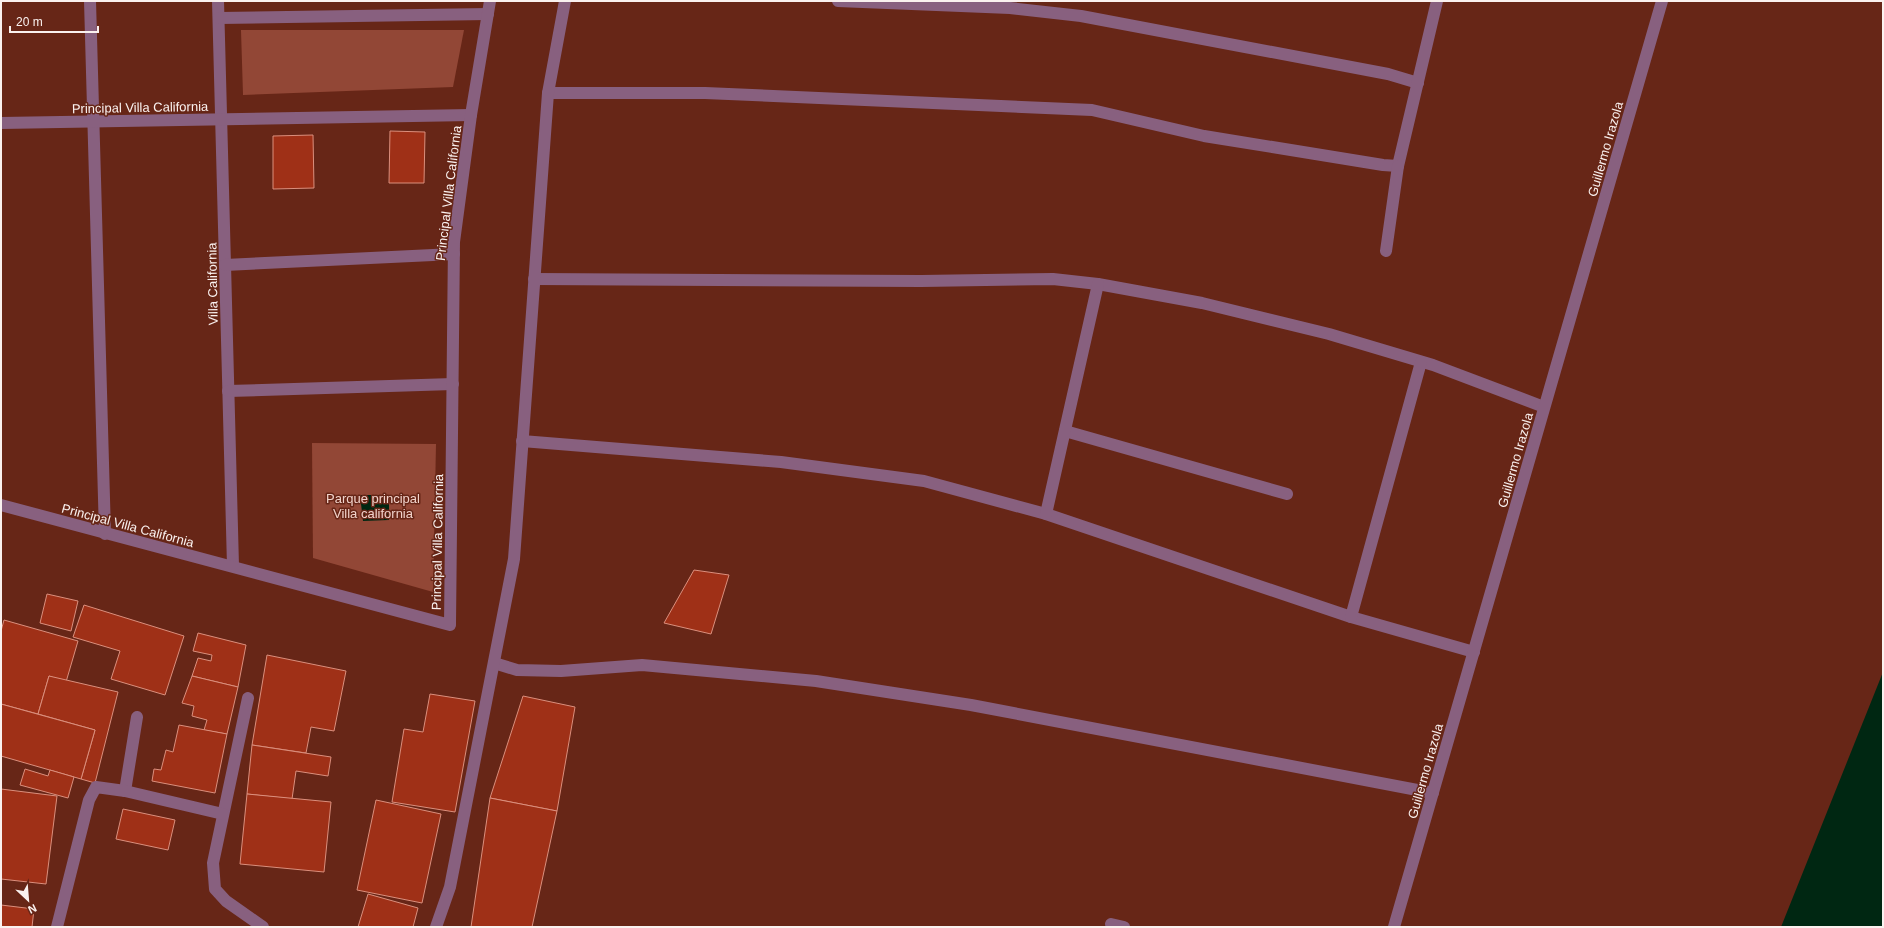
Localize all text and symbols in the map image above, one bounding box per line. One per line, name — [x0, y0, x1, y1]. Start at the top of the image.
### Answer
scale bar — [10, 8, 98, 34]
text: 20 m — [16, 15, 43, 29]
street label: Principal Villa California — [72, 99, 209, 116]
street label: Guillermo Irazola — [1585, 99, 1626, 198]
street label: Principal Villa California — [433, 124, 464, 262]
street label: Villa California — [204, 242, 221, 326]
street label: Guillermo Irazola — [1495, 410, 1536, 509]
street label: Principal Villa California — [429, 473, 446, 610]
park label: Parque principal Villa california — [326, 491, 420, 521]
street label: Principal Villa California — [60, 501, 196, 551]
street label: Guillermo Irazola — [1405, 721, 1446, 820]
north arrow — [8, 880, 48, 920]
text: N — [26, 902, 39, 916]

